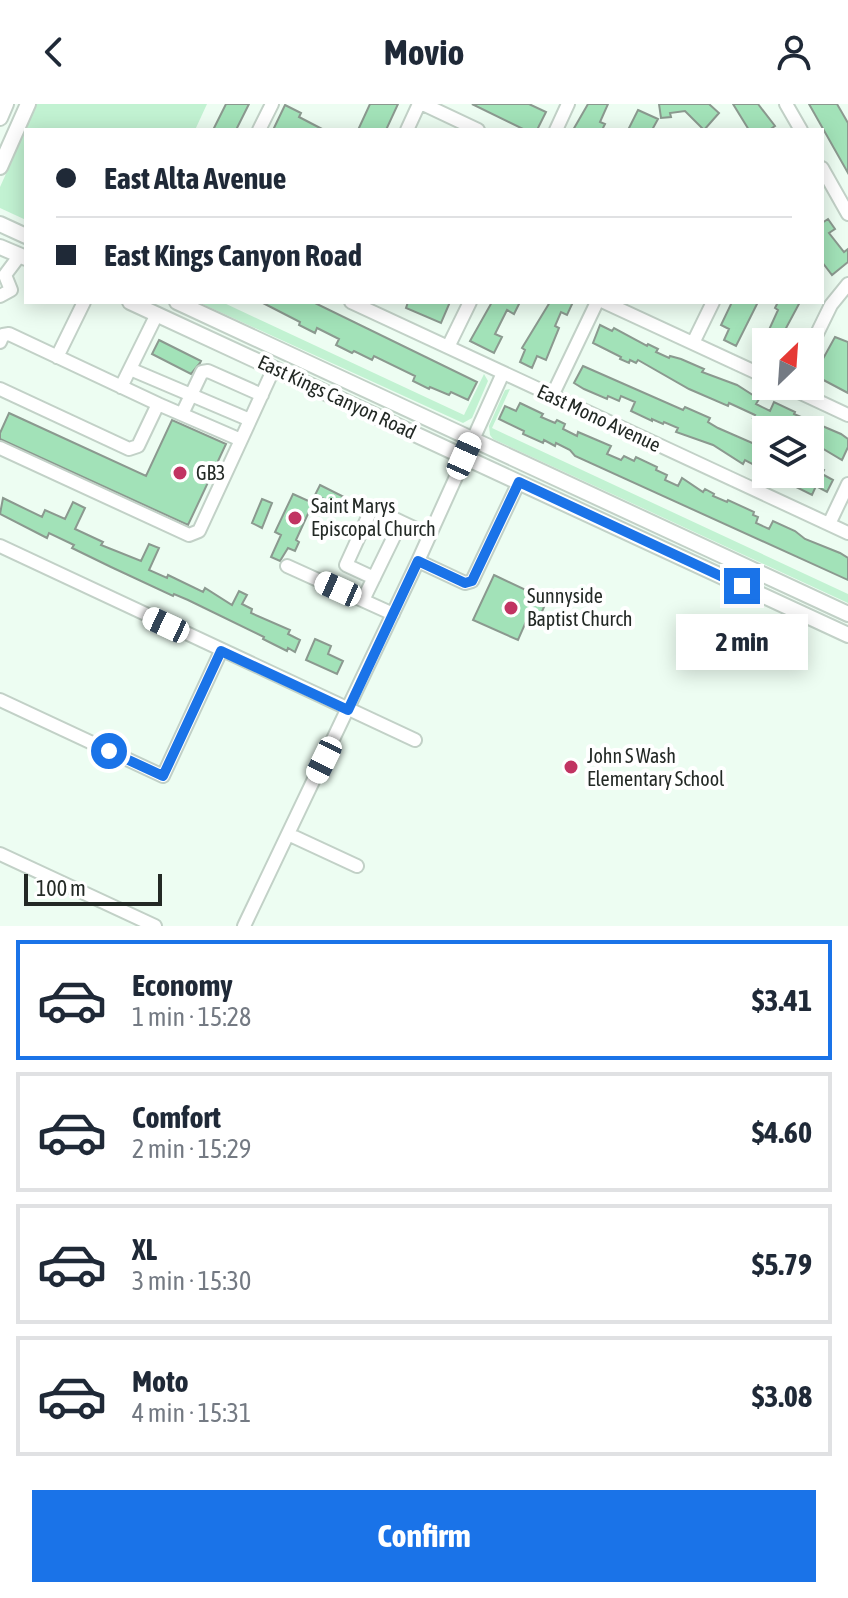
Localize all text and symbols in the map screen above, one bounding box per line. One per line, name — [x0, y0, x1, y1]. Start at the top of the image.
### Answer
icon: back — [32, 30, 76, 74]
icon: person — [772, 30, 816, 74]
text: Movio — [384, 31, 464, 73]
text: East Alta Avenue — [104, 161, 286, 195]
text: East Kings Canyon Road — [104, 238, 362, 272]
north arrow — [752, 328, 824, 400]
map controls — [752, 328, 824, 488]
street label: East Kings Canyon Road — [254, 350, 420, 443]
street label: East Mono Avenue — [534, 379, 665, 456]
button: layers — [752, 416, 824, 488]
car — [443, 429, 485, 483]
place label: GB3 — [196, 461, 225, 484]
marker: GB3 — [171, 464, 189, 482]
place label: Saint Marys Episcopal Church — [311, 494, 436, 540]
marker: Saint Marys Episcopal Church — [286, 509, 304, 527]
car — [311, 568, 365, 610]
route end — [724, 568, 760, 604]
place label: Sunnyside Baptist Church — [527, 584, 633, 630]
marker: Sunnyside Baptist Church — [502, 599, 520, 617]
car — [139, 604, 193, 646]
callout: 2 min — [676, 614, 808, 670]
text: 2 min — [715, 627, 769, 657]
route start — [91, 733, 127, 769]
car — [303, 733, 345, 787]
place label: John S Wash Elementary School — [587, 744, 725, 790]
marker: John S Wash Elementary School — [562, 758, 580, 776]
scale bar — [24, 870, 162, 906]
text: 100 m — [36, 875, 86, 901]
icon: car — [36, 964, 108, 1036]
text: Economy — [132, 968, 233, 1002]
text: $3.41 — [752, 983, 812, 1017]
text: 1 min · 15:28 — [132, 1002, 251, 1032]
icon: car — [36, 1096, 108, 1168]
text: Comfort — [132, 1100, 221, 1134]
text: $4.60 — [752, 1115, 812, 1149]
text: 2 min · 15:29 — [132, 1134, 251, 1164]
icon: car — [36, 1228, 108, 1300]
text: XL — [132, 1232, 157, 1266]
text: $5.79 — [752, 1247, 812, 1281]
text: 3 min · 15:30 — [132, 1266, 251, 1296]
icon: car — [36, 1360, 108, 1432]
text: Moto — [132, 1364, 189, 1398]
text: $3.08 — [752, 1379, 812, 1413]
text: 4 min · 15:31 — [132, 1398, 251, 1428]
button: Confirm — [32, 1490, 816, 1582]

